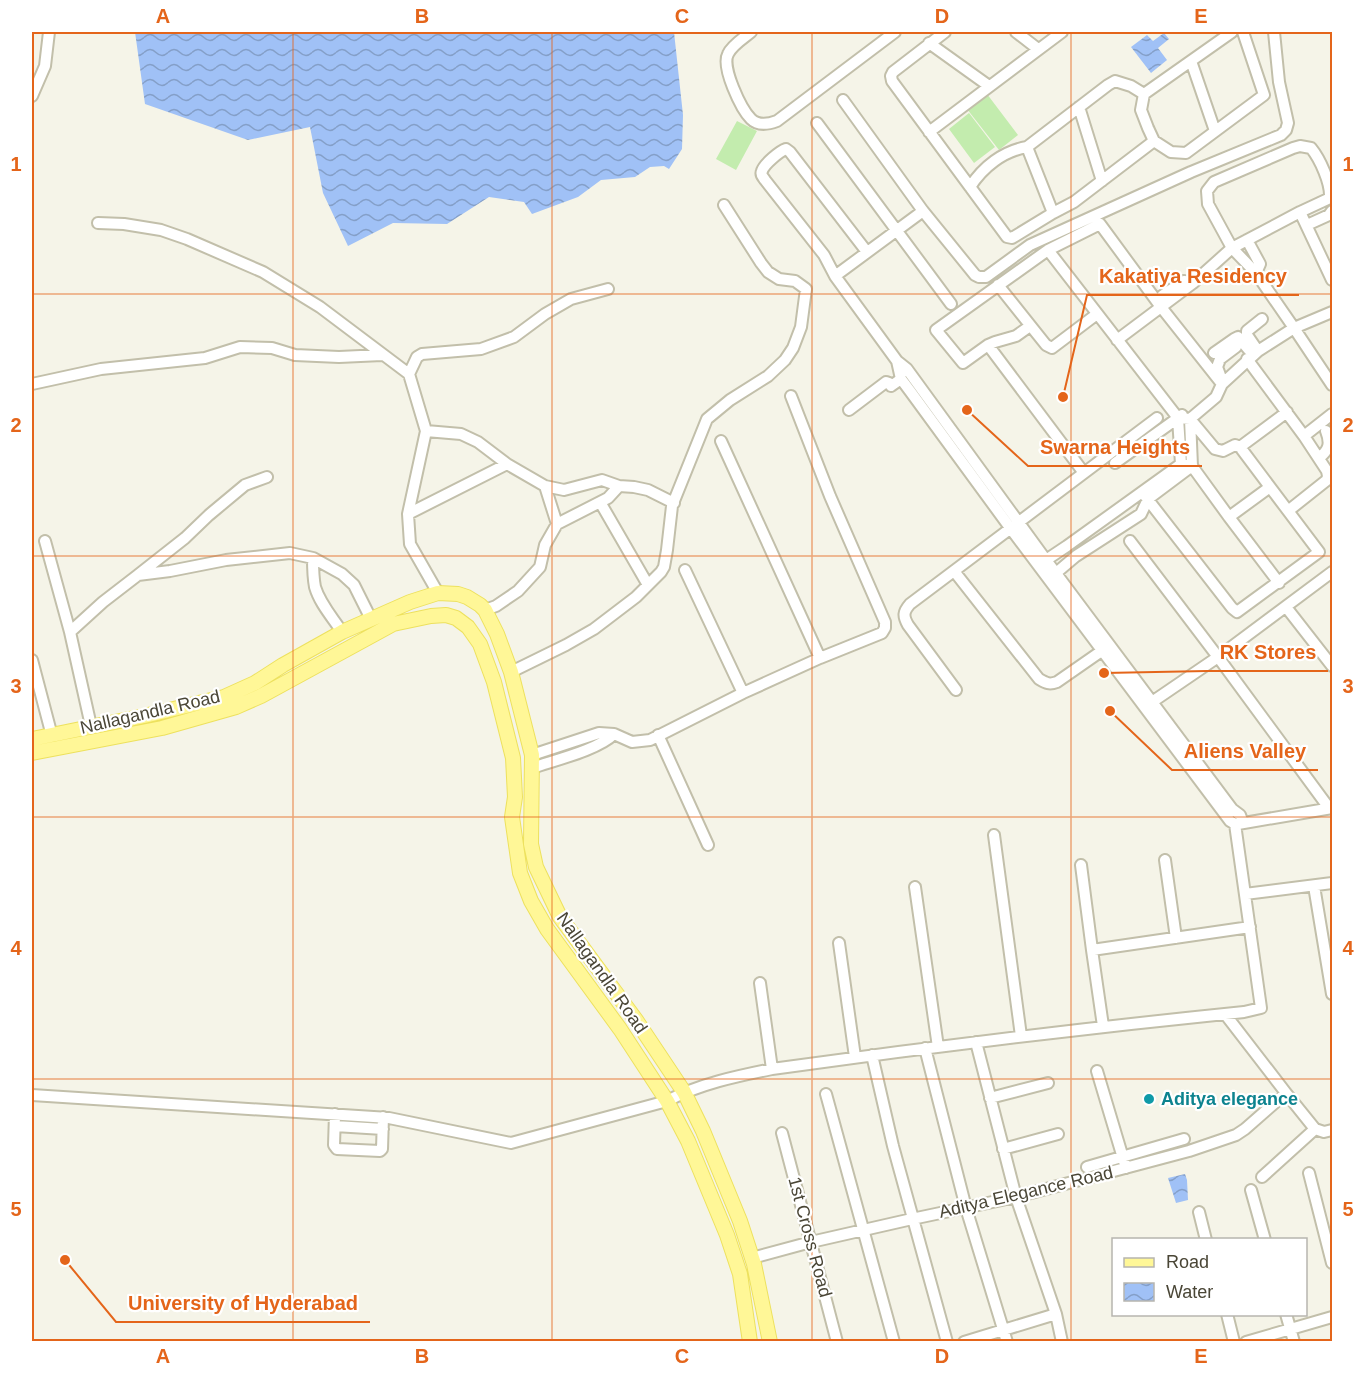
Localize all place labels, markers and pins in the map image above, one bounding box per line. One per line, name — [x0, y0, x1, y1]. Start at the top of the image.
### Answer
callout: Kakatiya Residency — [1087, 257, 1299, 295]
callout: Swarna Heights — [1028, 428, 1202, 466]
callout: RK Stores — [1207, 633, 1328, 671]
callout: Aliens Valley — [1172, 732, 1318, 770]
place label: Aditya elegance — [1161, 1089, 1298, 1109]
marker: Aditya elegance — [1142, 1092, 1156, 1106]
callout: University of Hyderabad — [116, 1284, 370, 1322]

